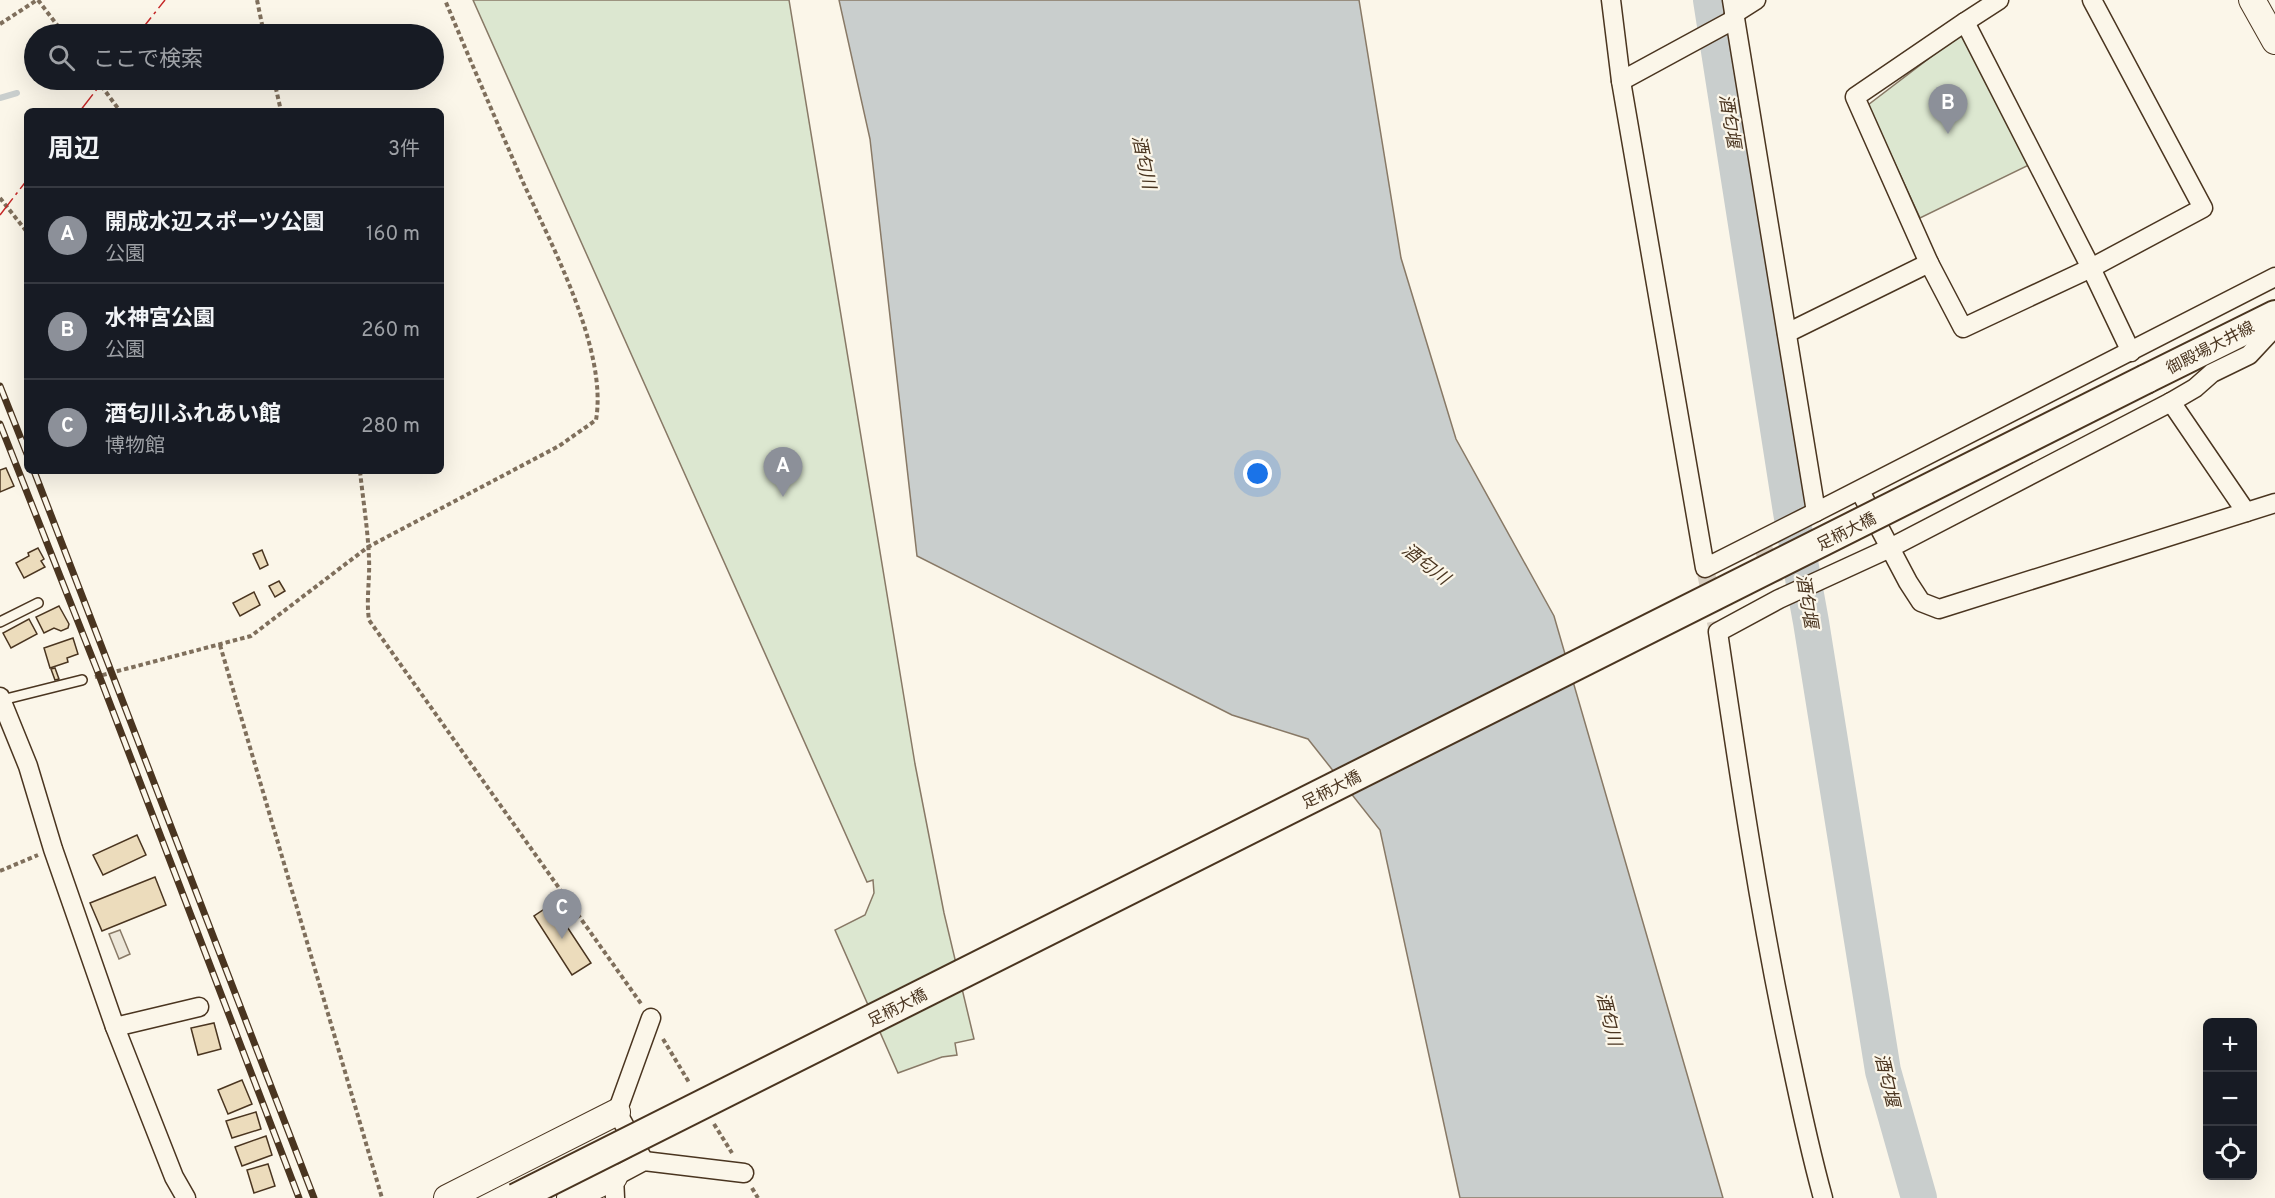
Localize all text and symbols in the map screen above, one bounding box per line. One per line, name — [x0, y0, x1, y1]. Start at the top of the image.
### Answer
search box — [24, 24, 444, 90]
icon: search — [45, 41, 78, 74]
text: ここで検索 — [93, 47, 203, 74]
pin: B — [1928, 84, 1968, 134]
water label: 酒匂堰 — [1713, 93, 1745, 153]
text: 周辺 — [48, 134, 100, 167]
water label: 酒匂川 — [1126, 134, 1160, 193]
text: 3件 — [388, 137, 420, 163]
text: 開成水辺スポーツ公園 — [105, 210, 325, 237]
text: A — [60, 222, 75, 248]
text: 160 m — [366, 222, 420, 248]
text: 公園 — [105, 242, 145, 268]
text: 水神宮公園 — [105, 306, 215, 333]
text: B — [61, 318, 74, 344]
text: 260 m — [361, 318, 420, 344]
street label: 御殿場大井線 — [2164, 318, 2258, 379]
text: 公園 — [105, 338, 145, 364]
text: 酒匂川ふれあい館 — [105, 402, 281, 429]
text: C — [61, 414, 74, 440]
text: 280 m — [361, 414, 420, 440]
text: 博物館 — [105, 434, 165, 460]
pin: A — [764, 448, 802, 497]
your location — [1243, 459, 1272, 488]
street label: 足柄大橋 — [1814, 509, 1880, 556]
water label: 酒匂川 — [1397, 539, 1455, 592]
water label: 酒匂堰 — [1790, 573, 1822, 633]
street label: 足柄大橋 — [1299, 767, 1365, 814]
pin: C — [542, 890, 582, 939]
street label: 足柄大橋 — [865, 985, 931, 1032]
water label: 酒匂川 — [1590, 990, 1626, 1050]
map controls — [2203, 1018, 2257, 1180]
button: + — [2203, 1018, 2257, 1072]
water label: 酒匂堰 — [1868, 1051, 1903, 1112]
button: − — [2203, 1072, 2257, 1126]
button: locate — [2203, 1126, 2257, 1180]

